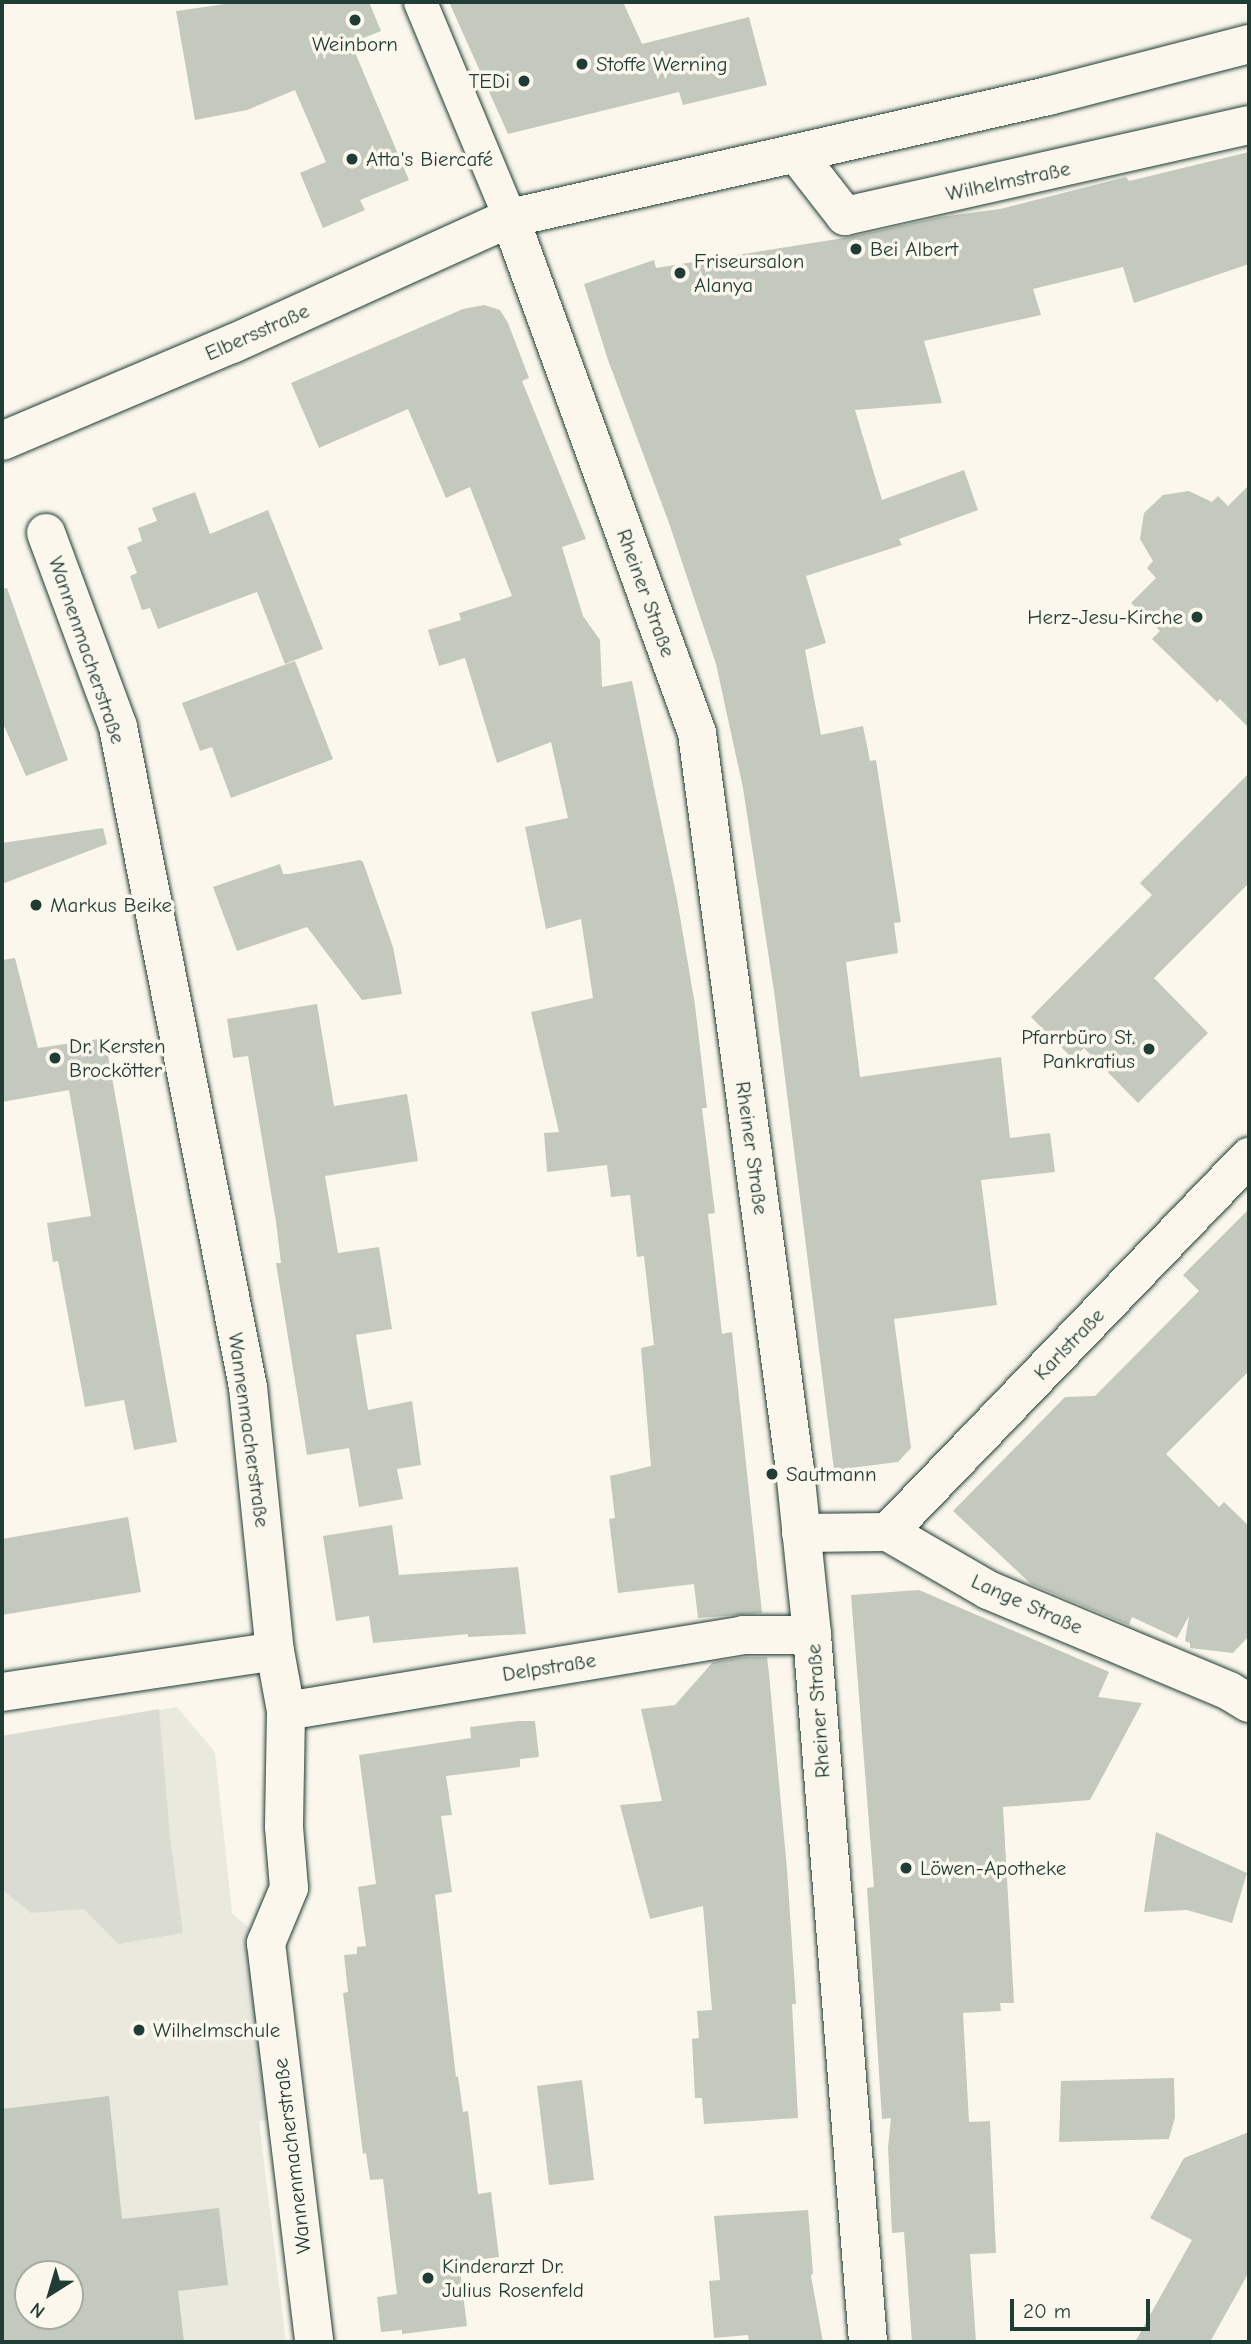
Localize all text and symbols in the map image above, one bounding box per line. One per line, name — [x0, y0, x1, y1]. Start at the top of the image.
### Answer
marker: Weinborn — [347, 12, 363, 28]
place label: Weinborn — [312, 31, 398, 57]
place label: Stoffe Werning — [596, 51, 728, 77]
marker: Stoffe Werning — [574, 56, 590, 72]
place label: TEDi — [468, 68, 510, 94]
marker: TEDi — [516, 73, 532, 89]
place label: Atta's Biercafé — [366, 146, 493, 172]
marker: Atta's Biercafé — [344, 151, 360, 167]
street label: Wilhelmstraße — [944, 156, 1072, 206]
place label: Bei Albert — [870, 236, 958, 262]
marker: Bei Albert — [848, 241, 864, 257]
place label: Friseursalon Alanya — [694, 248, 804, 298]
marker: Friseursalon Alanya — [672, 265, 688, 281]
street label: Elbersstraße — [201, 298, 313, 366]
street label: Rheiner Straße — [611, 526, 681, 660]
street label: Wannenmacherstraße — [43, 553, 131, 747]
place label: Herz-Jesu-Kirche — [1027, 604, 1183, 630]
marker: Herz-Jesu-Kirche — [1189, 609, 1205, 625]
place label: Markus Beike — [50, 892, 172, 918]
marker: Markus Beike — [28, 897, 44, 913]
place label: Pfarrbüro St. Pankratius — [1021, 1024, 1135, 1074]
place label: Dr. Kersten Brockötter — [69, 1033, 166, 1083]
marker: Pfarrbüro St. Pankratius — [1141, 1041, 1157, 1057]
marker: Dr. Kersten Brockötter — [47, 1050, 63, 1066]
street label: Rheiner Straße — [730, 1080, 774, 1216]
street label: Karlstraße — [1028, 1303, 1110, 1385]
street label: Wannenmacherstraße — [223, 1331, 275, 1529]
place label: Sautmann — [786, 1461, 877, 1487]
marker: Sautmann — [764, 1466, 780, 1482]
street label: Lange Straße — [967, 1568, 1087, 1640]
street label: Rheiner Straße — [801, 1643, 835, 1779]
street label: Delpstraße — [500, 1647, 598, 1687]
place label: Löwen-Apotheke — [920, 1855, 1066, 1881]
marker: Löwen-Apotheke — [898, 1860, 914, 1876]
place label: Wilhelmschule — [153, 2017, 280, 2043]
marker: Wilhelmschule — [131, 2022, 147, 2038]
street label: Wannenmacherstraße — [268, 2057, 316, 2255]
place label: Kinderarzt Dr. Julius Rosenfeld — [442, 2253, 584, 2303]
north arrow — [14, 2260, 84, 2330]
marker: Kinderarzt Dr. Julius Rosenfeld — [420, 2270, 436, 2286]
scale bar — [1013, 2284, 1153, 2328]
text: N — [26, 2298, 49, 2323]
text: 20 m — [1023, 2299, 1071, 2323]

